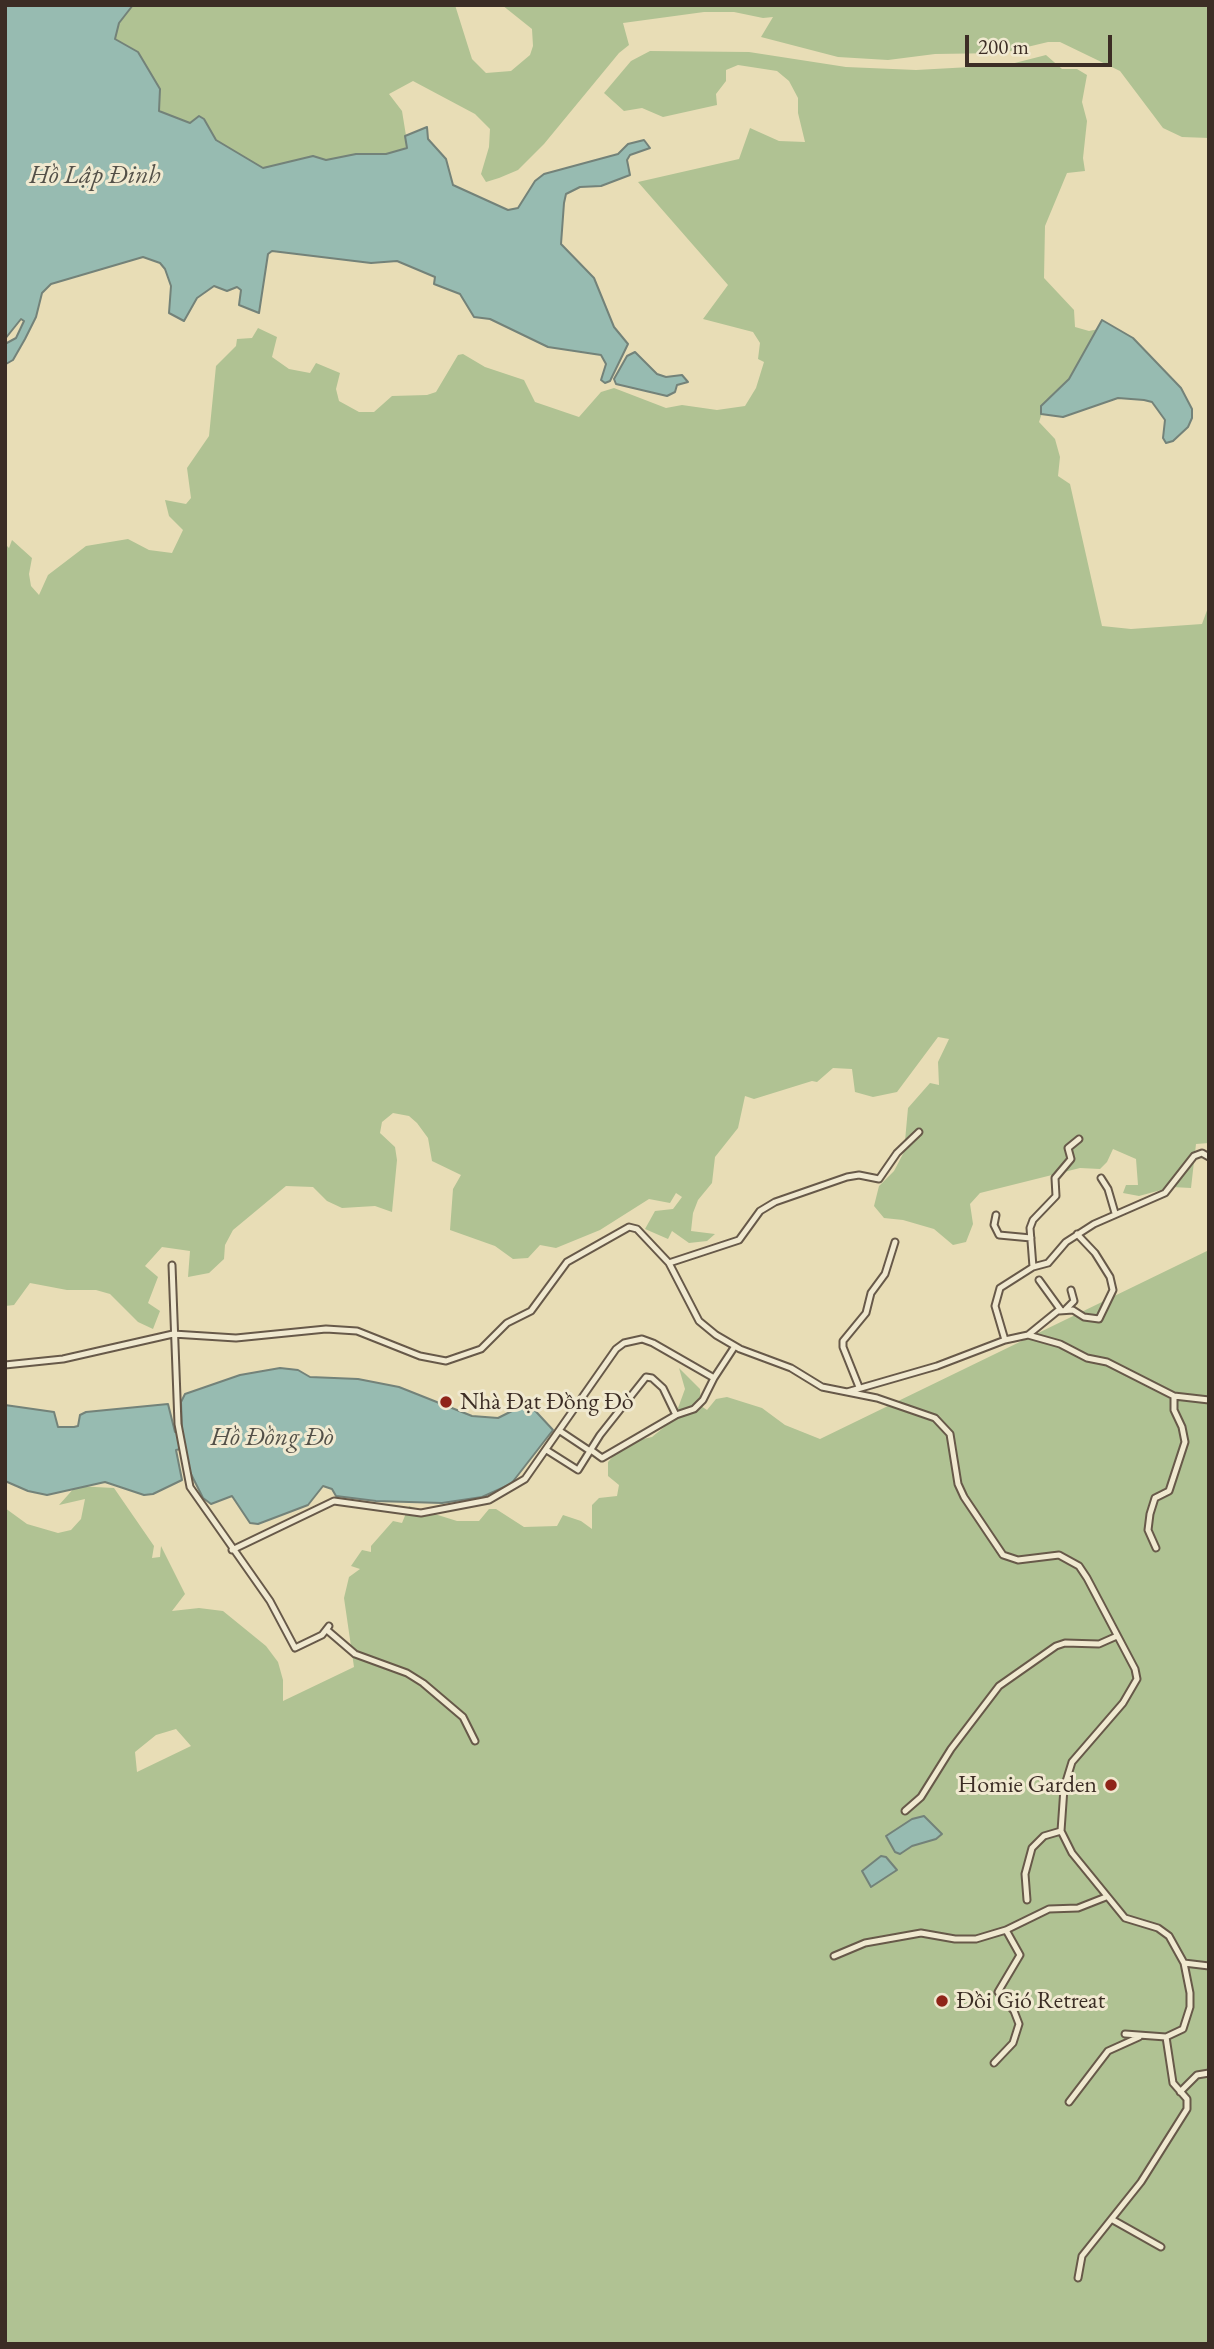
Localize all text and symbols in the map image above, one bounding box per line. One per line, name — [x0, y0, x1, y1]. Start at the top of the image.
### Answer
scale bar — [969, 21, 1116, 65]
text: 200 m — [978, 33, 1029, 60]
water label: Hồ Lập Đinh — [29, 160, 161, 192]
place label: Nhà Đạt Đồng Đò — [460, 1388, 634, 1416]
marker: Nhà Đạt Đồng Đò — [438, 1394, 454, 1410]
water label: Hồ Đồng Đò — [210, 1422, 334, 1454]
place label: Homie Garden — [958, 1771, 1097, 1799]
marker: Homie Garden — [1103, 1777, 1119, 1793]
place label: Đồi Gió Retreat — [956, 1987, 1105, 2015]
marker: Đồi Gió Retreat — [934, 1993, 950, 2009]

